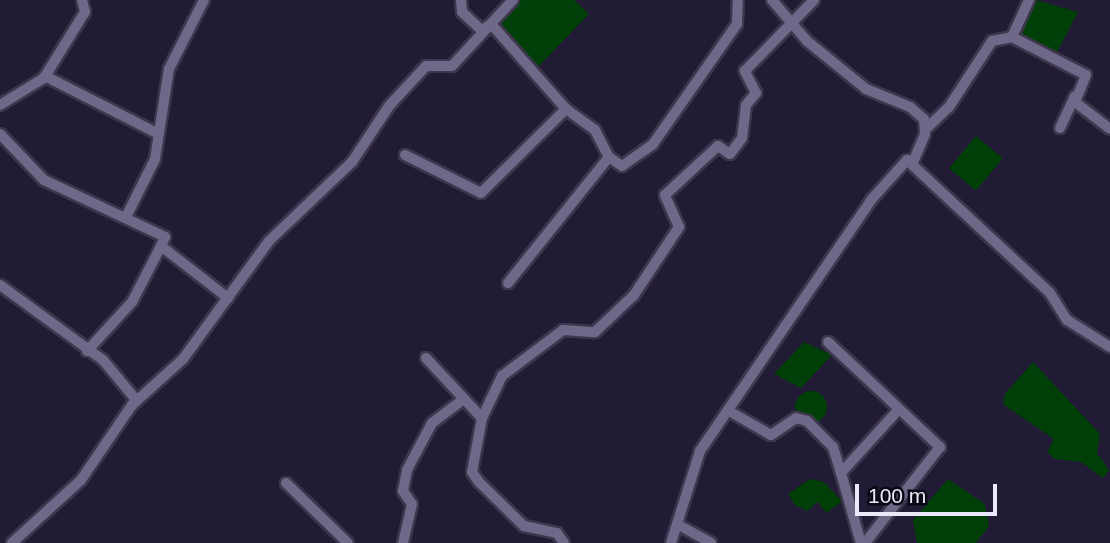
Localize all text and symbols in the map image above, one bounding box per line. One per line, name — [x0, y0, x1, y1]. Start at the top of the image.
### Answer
scale bar — [858, 470, 1000, 514]
text: 100 m — [868, 484, 926, 507]

